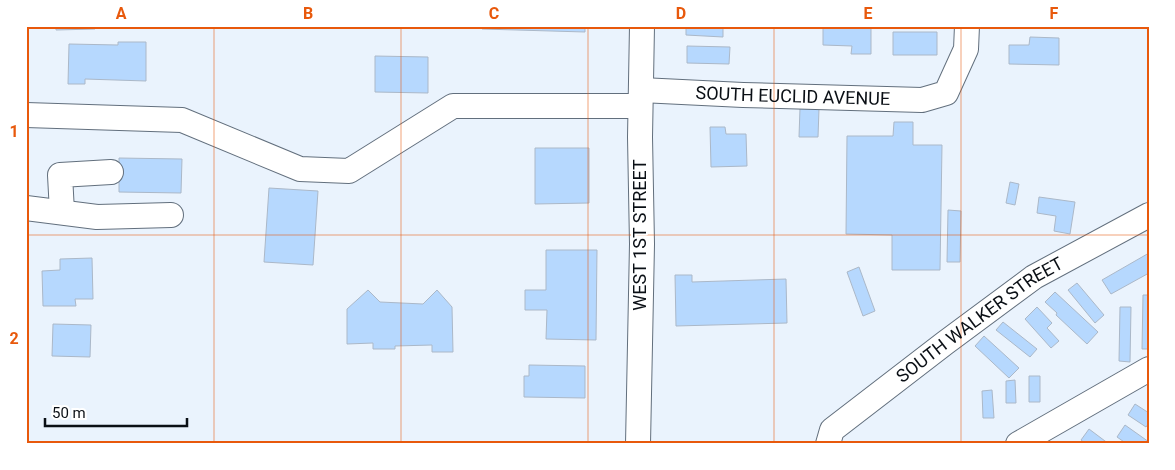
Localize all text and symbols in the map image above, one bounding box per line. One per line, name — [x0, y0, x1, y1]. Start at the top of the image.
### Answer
text: A — [116, 4, 127, 23]
text: B — [303, 4, 313, 23]
text: C — [489, 4, 499, 23]
text: D — [676, 4, 686, 23]
text: E — [864, 4, 873, 23]
text: F — [1050, 4, 1059, 23]
street label: SOUTH EUCLID AVENUE — [695, 82, 891, 109]
text: 1 — [9, 122, 19, 141]
street label: WEST 1ST STREET — [629, 159, 650, 311]
street label: SOUTH WALKER STREET — [892, 252, 1067, 387]
text: 2 — [9, 329, 19, 348]
scale bar — [45, 395, 188, 427]
text: 50 m — [52, 404, 86, 422]

